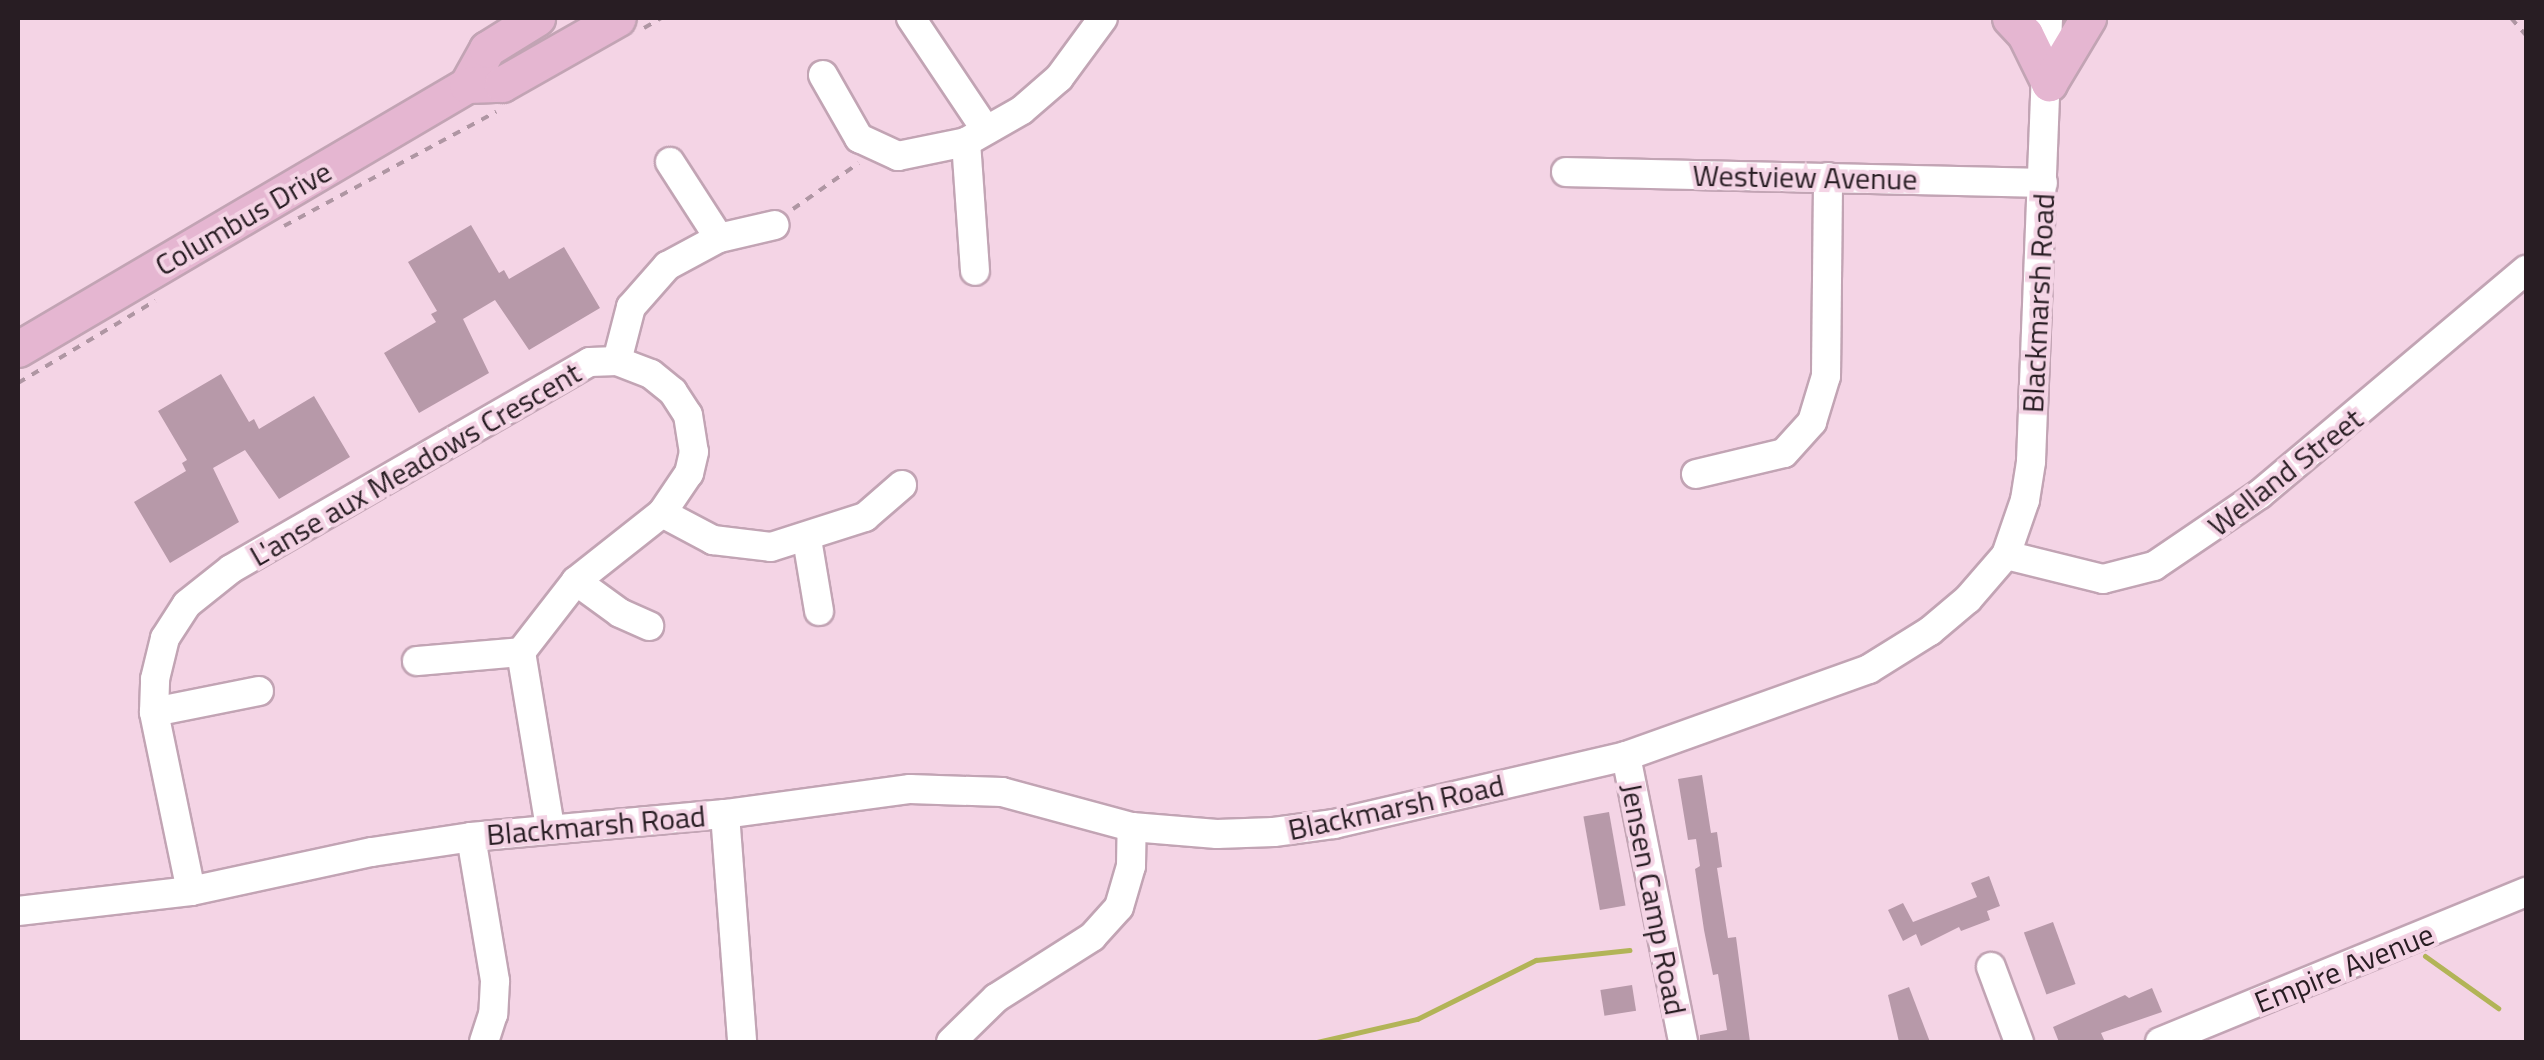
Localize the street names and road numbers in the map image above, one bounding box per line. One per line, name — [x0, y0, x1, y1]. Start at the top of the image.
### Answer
street label: Columbus Drive — [148, 153, 338, 283]
street label: Westview Avenue — [1692, 157, 1918, 197]
street label: Blackmarsh Road — [2014, 192, 2062, 414]
street label: L'anse aux Meadows Crescent — [243, 354, 587, 574]
street label: Welland Street — [2201, 401, 2369, 543]
street label: Blackmarsh Road — [1285, 767, 1507, 847]
street label: Jensen Camp Road — [1614, 780, 1694, 1018]
street label: Blackmarsh Road — [485, 797, 707, 853]
street label: Empire Avenue — [2249, 916, 2439, 1020]

